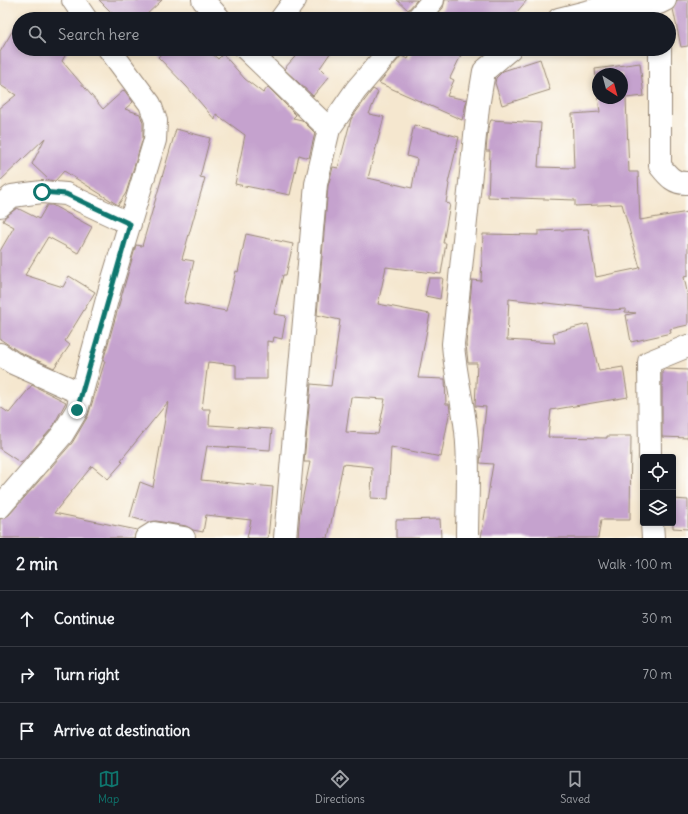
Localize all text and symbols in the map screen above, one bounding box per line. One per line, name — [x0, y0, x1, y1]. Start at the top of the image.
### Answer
search box — [12, 12, 676, 56]
icon: search — [26, 23, 48, 45]
text: Search here — [58, 25, 139, 44]
north arrow — [592, 68, 628, 104]
route start — [33, 183, 51, 201]
route end — [68, 401, 86, 419]
map controls — [640, 454, 676, 526]
button: locate — [640, 454, 676, 490]
button: layers — [640, 490, 676, 526]
text: 2 min — [16, 553, 58, 575]
text: Walk · 100 m — [598, 556, 672, 573]
icon: ahead — [16, 608, 38, 630]
text: Continue — [54, 609, 115, 628]
text: 30 m — [642, 610, 672, 627]
icon: right — [16, 664, 38, 686]
text: Turn right — [54, 665, 119, 684]
text: 70 m — [643, 666, 672, 683]
icon: arrive — [16, 720, 38, 742]
text: Arrive at destination — [54, 721, 190, 740]
tab: Map — [98, 768, 120, 806]
tab: Directions — [315, 768, 365, 806]
tab: Saved — [560, 768, 590, 806]

